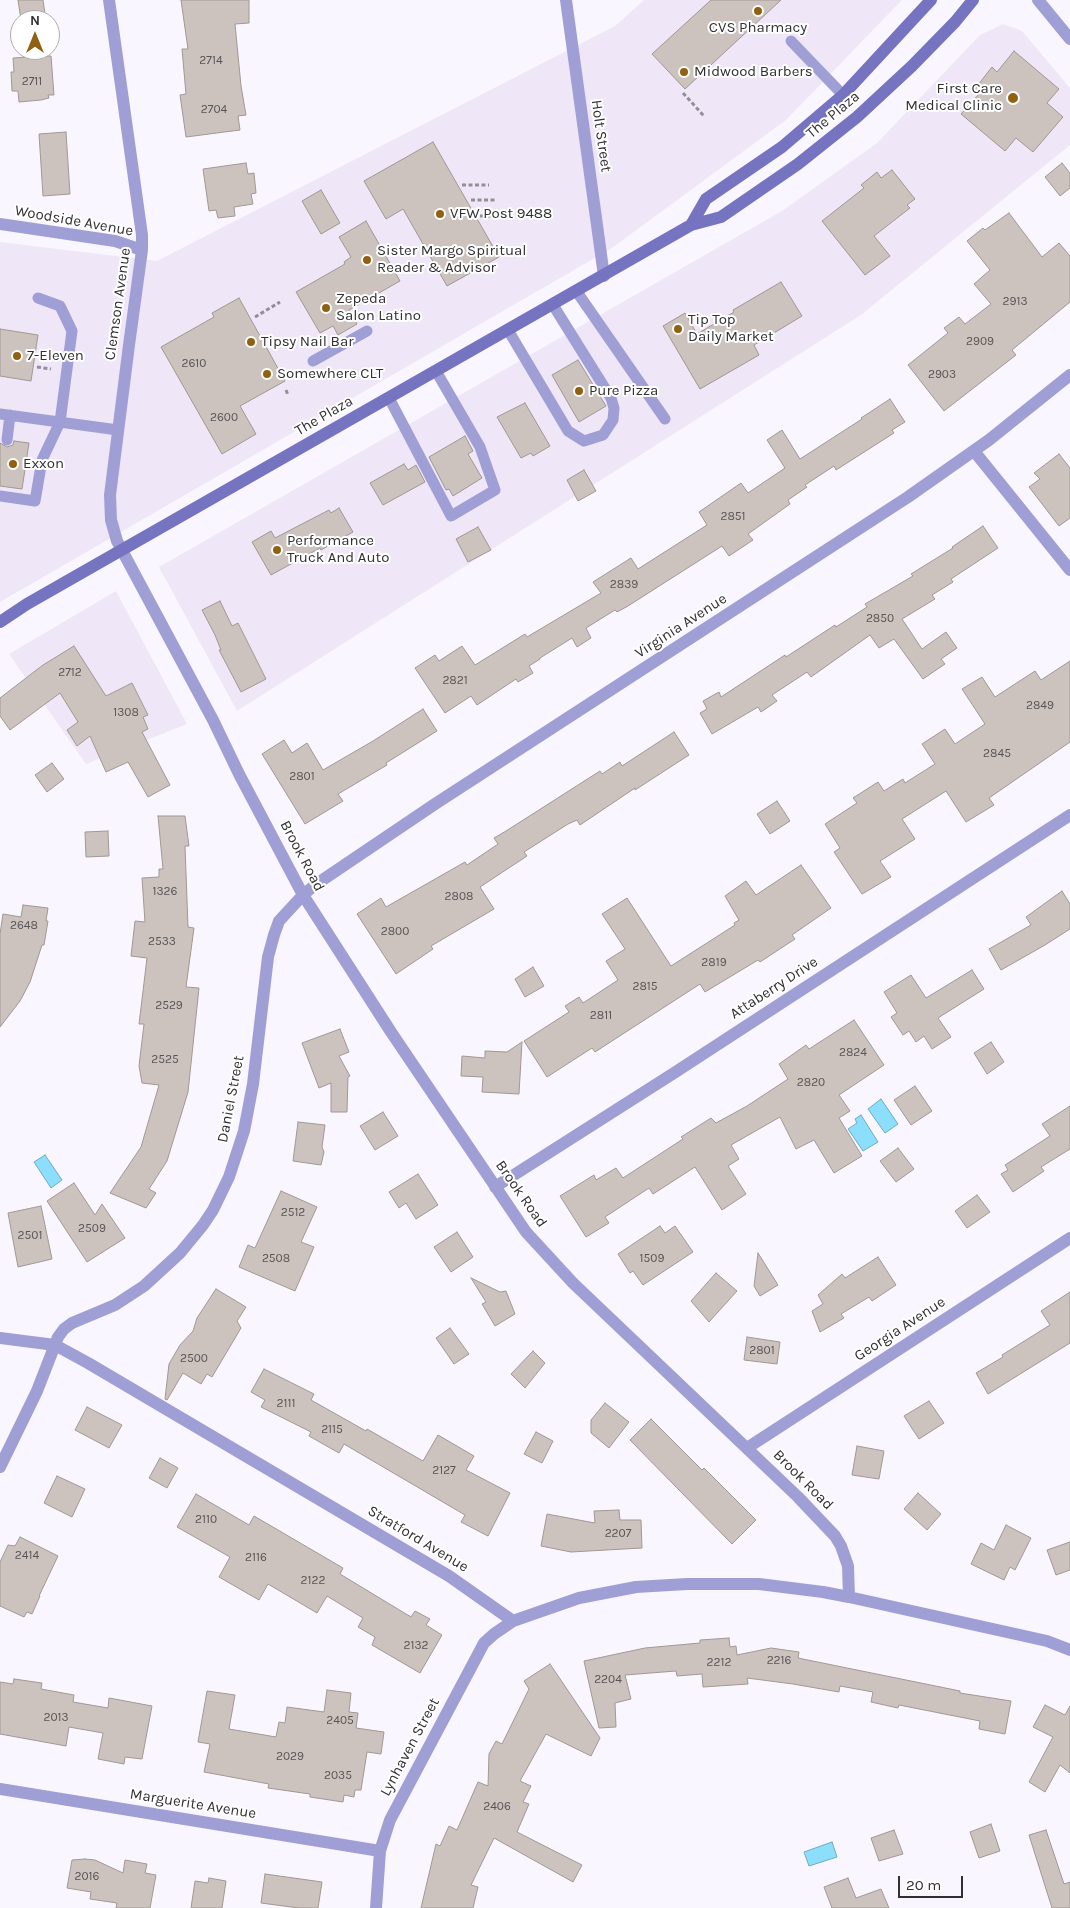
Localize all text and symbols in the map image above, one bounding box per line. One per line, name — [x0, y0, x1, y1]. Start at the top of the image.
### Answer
marker: CVS Pharmacy — [752, 5, 764, 17]
north arrow — [10, 10, 60, 60]
text: N — [30, 12, 40, 29]
place label: CVS Pharmacy — [709, 19, 807, 37]
house number: 2714 — [199, 54, 223, 68]
place label: Midwood Barbers — [694, 63, 813, 81]
marker: Midwood Barbers — [678, 66, 690, 78]
house number: 2711 — [22, 75, 42, 89]
place label: First Care Medical Clinic — [905, 80, 1002, 115]
street label: The Plaza — [803, 88, 863, 142]
marker: First Care Medical Clinic — [1006, 91, 1020, 105]
street label: Holt Street — [587, 99, 615, 173]
house number: 2704 — [201, 103, 227, 117]
street label: Woodside Avenue — [13, 202, 135, 240]
place label: VFW Post 9488 — [450, 205, 552, 223]
marker: VFW Post 9488 — [434, 208, 446, 220]
place label: Sister Margo Spiritual Reader & Advisor — [377, 242, 526, 277]
street label: Clemson Avenue — [101, 247, 135, 361]
marker: Sister Margo Spiritual Reader & Advisor — [361, 254, 373, 266]
place label: Zepeda Salon Latino — [336, 290, 421, 325]
house number: 2913 — [1003, 295, 1027, 309]
marker: Zepeda Salon Latino — [320, 302, 332, 314]
place label: Tip Top Daily Market — [688, 311, 774, 346]
marker: Tip Top Daily Market — [672, 323, 684, 335]
place label: Tipsy Nail Bar — [261, 333, 354, 351]
house number: 2909 — [966, 335, 994, 349]
marker: Tipsy Nail Bar — [245, 336, 257, 348]
place label: 7-Eleven — [27, 347, 84, 365]
marker: 7-Eleven — [11, 350, 23, 362]
house number: 2610 — [182, 357, 206, 371]
place label: Somewhere CLT — [277, 365, 383, 383]
marker: Somewhere CLT — [261, 368, 273, 380]
house number: 2903 — [928, 368, 956, 382]
place label: Pure Pizza — [589, 382, 658, 400]
marker: Pure Pizza — [573, 385, 585, 397]
street label: The Plaza — [292, 392, 356, 440]
house number: 2600 — [210, 411, 238, 425]
place label: Exxon — [23, 455, 64, 473]
marker: Exxon — [7, 458, 19, 470]
house number: 2851 — [720, 510, 746, 524]
place label: Performance Truck And Auto — [287, 532, 389, 567]
marker: Performance Truck And Auto — [271, 544, 283, 556]
house number: 2839 — [610, 578, 638, 592]
street label: Virginia Avenue — [632, 590, 730, 662]
house number: 2850 — [866, 612, 894, 626]
house number: 2712 — [58, 666, 82, 680]
house number: 2821 — [442, 674, 468, 688]
house number: 2849 — [1026, 699, 1054, 713]
house number: 1308 — [113, 706, 139, 720]
house number: 2845 — [983, 747, 1011, 761]
house number: 2801 — [289, 770, 315, 784]
street label: Brook Road — [276, 817, 328, 895]
house number: 1326 — [153, 885, 177, 899]
house number: 2808 — [445, 890, 473, 904]
house number: 2648 — [10, 919, 38, 933]
house number: 2800 — [381, 925, 409, 939]
house number: 2533 — [148, 935, 176, 949]
street label: Attaberry Drive — [727, 953, 821, 1023]
house number: 2819 — [701, 956, 727, 970]
house number: 2815 — [632, 980, 658, 994]
house number: 2529 — [155, 999, 183, 1013]
house number: 2811 — [590, 1009, 612, 1023]
house number: 2824 — [839, 1046, 867, 1060]
house number: 2525 — [151, 1053, 179, 1067]
street label: Daniel Street — [214, 1054, 248, 1144]
house number: 2820 — [797, 1076, 825, 1090]
street label: Brook Road — [491, 1157, 551, 1231]
house number: 2512 — [281, 1206, 305, 1220]
house number: 2509 — [78, 1222, 106, 1236]
house number: 2501 — [18, 1229, 42, 1243]
house number: 2508 — [262, 1252, 290, 1266]
house number: 1509 — [640, 1252, 664, 1266]
street label: Georgia Avenue — [851, 1293, 949, 1365]
house number: 2801 — [749, 1344, 775, 1358]
house number: 2500 — [180, 1352, 208, 1366]
house number: 2111 — [277, 1397, 295, 1411]
house number: 2115 — [321, 1423, 343, 1437]
street label: Brook Road — [769, 1446, 837, 1514]
house number: 2127 — [432, 1464, 456, 1478]
street label: Stratford Avenue — [364, 1502, 472, 1576]
house number: 2110 — [195, 1513, 217, 1527]
house number: 2207 — [605, 1527, 631, 1541]
house number: 2414 — [15, 1549, 39, 1563]
house number: 2116 — [245, 1551, 267, 1565]
house number: 2122 — [301, 1574, 325, 1588]
house number: 2132 — [404, 1639, 428, 1653]
house number: 2216 — [767, 1654, 791, 1668]
house number: 2212 — [707, 1656, 731, 1670]
house number: 2204 — [594, 1673, 622, 1687]
street label: Lynhaven Street — [376, 1695, 444, 1799]
house number: 2013 — [43, 1711, 69, 1725]
house number: 2405 — [326, 1714, 354, 1728]
house number: 2029 — [276, 1750, 304, 1764]
house number: 2035 — [324, 1769, 352, 1783]
street label: Marguerite Avenue — [129, 1785, 257, 1823]
house number: 2406 — [483, 1800, 511, 1814]
scale bar — [900, 1866, 965, 1898]
house number: 2016 — [75, 1870, 99, 1884]
text: 20 m — [906, 1876, 941, 1894]

